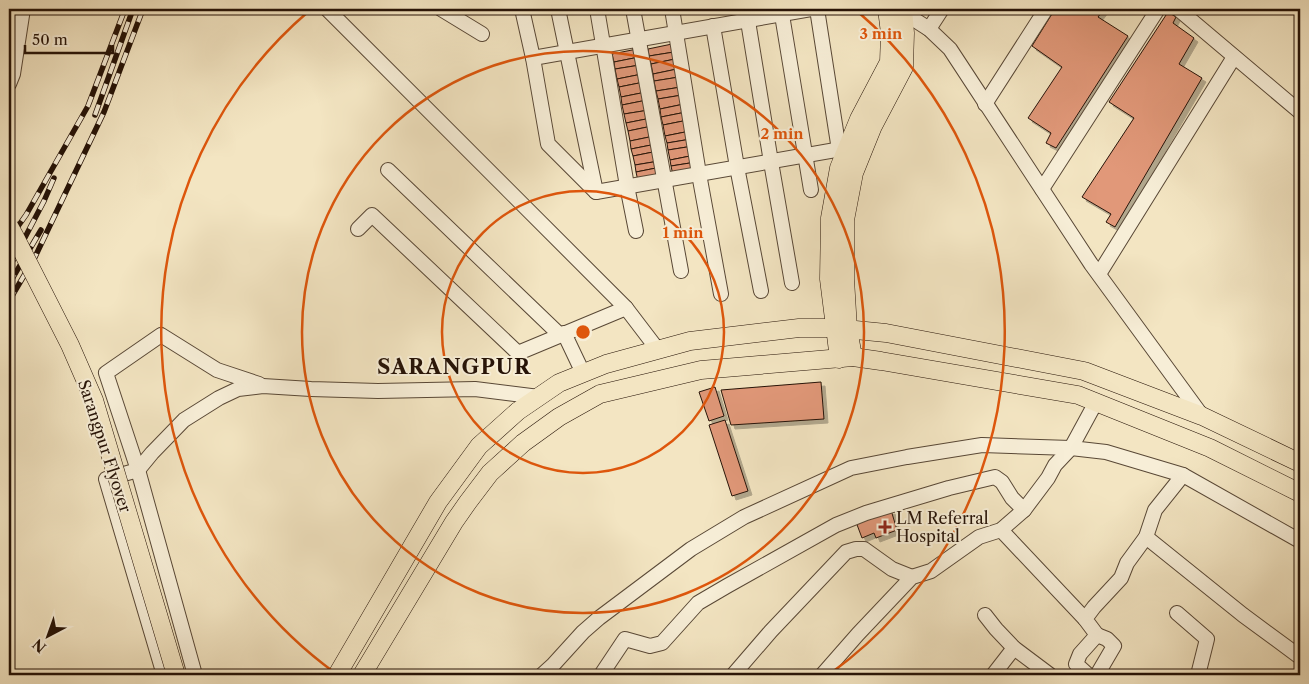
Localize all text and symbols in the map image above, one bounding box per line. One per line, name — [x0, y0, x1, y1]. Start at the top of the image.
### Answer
scale bar — [25, 22, 112, 54]
text: 3 min — [860, 24, 903, 43]
text: 50 m — [32, 30, 68, 49]
text: 2 min — [760, 124, 804, 143]
text: 1 min — [662, 223, 704, 242]
centre of rings — [574, 323, 592, 341]
district label: SARANGPUR — [377, 354, 531, 379]
street label: Sarangpur Flyover — [74, 377, 136, 515]
place label: LM Referral Hospital — [896, 508, 989, 546]
marker: LM Referral Hospital — [878, 520, 892, 534]
north arrow — [22, 612, 72, 662]
text: N — [29, 635, 50, 657]

